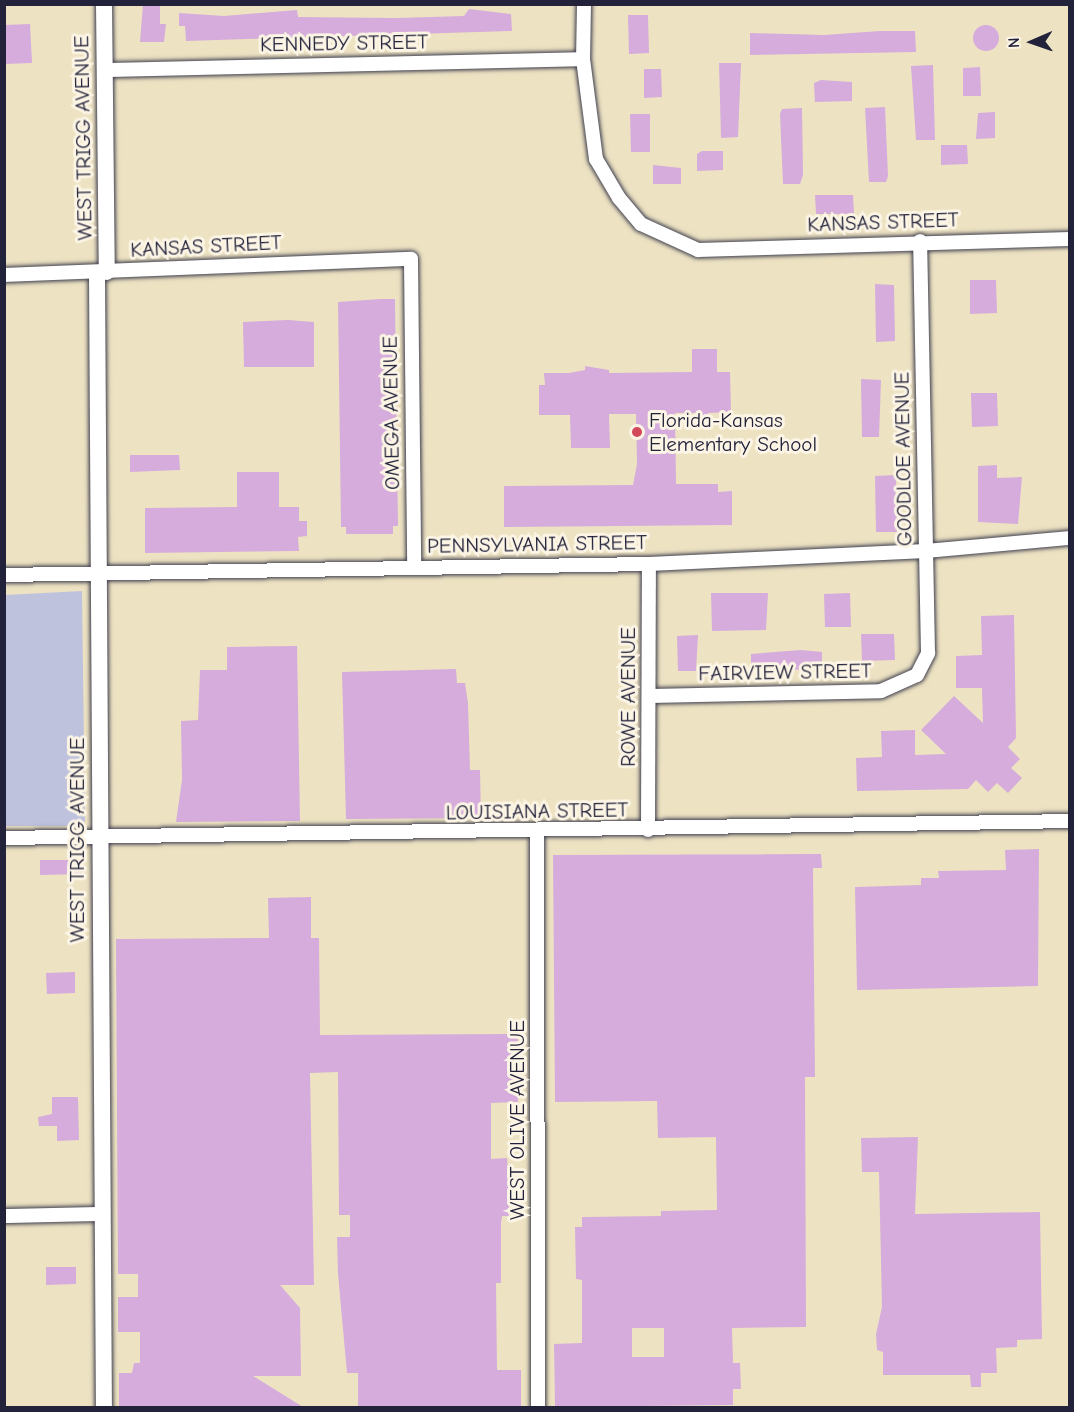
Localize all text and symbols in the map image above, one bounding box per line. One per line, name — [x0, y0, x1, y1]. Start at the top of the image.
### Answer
north arrow — [1002, 12, 1062, 72]
street label: KENNEDY STREET — [260, 29, 428, 57]
street label: WEST TRIGG AVENUE — [69, 35, 97, 241]
text: N — [1005, 37, 1023, 48]
street label: KANSAS STREET — [807, 207, 959, 237]
street label: KANSAS STREET — [130, 229, 282, 263]
street label: OMEGA AVENUE — [377, 336, 405, 490]
street label: GOODLOE AVENUE — [889, 372, 917, 546]
place label: Florida-Kansas Elementary School — [649, 407, 817, 457]
marker: Florida-Kansas Elementary School — [630, 425, 644, 439]
street label: PENNSYLVANIA STREET — [427, 529, 647, 559]
street label: ROWE AVENUE — [615, 627, 641, 767]
street label: FAIRVIEW STREET — [698, 658, 872, 686]
street label: WEST TRIGG AVENUE — [64, 738, 90, 942]
street label: LOUISIANA STREET — [446, 797, 628, 825]
street label: WEST OLIVE AVENUE — [504, 1020, 530, 1220]

